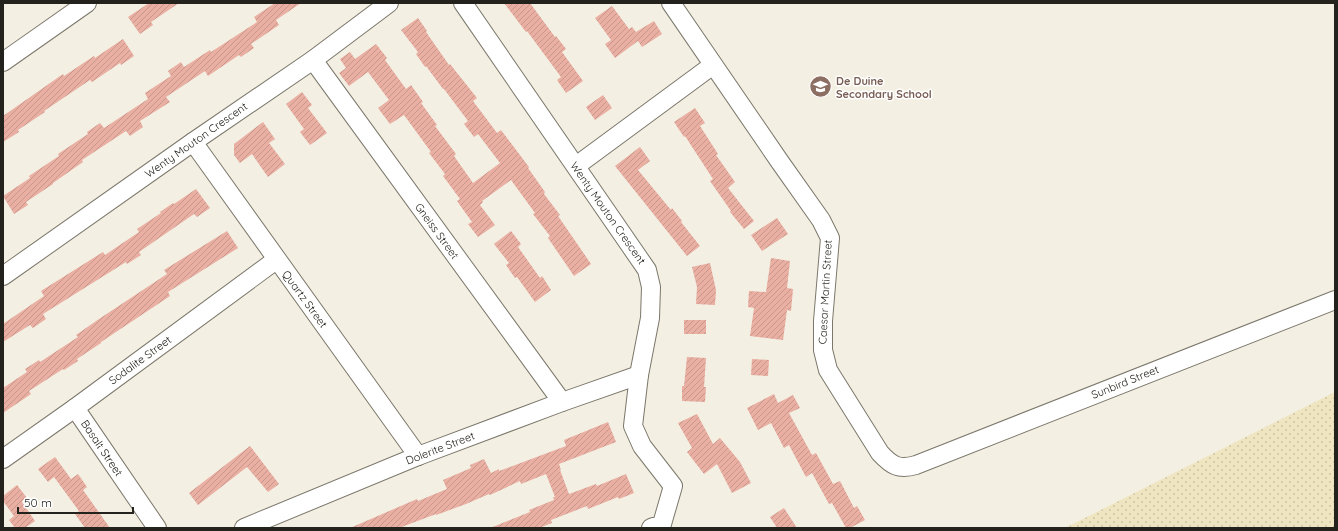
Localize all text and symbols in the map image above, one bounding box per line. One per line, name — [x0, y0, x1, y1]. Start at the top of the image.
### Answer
school or university icon: De Duine Secondary School — [807, 74, 833, 100]
place label: De Duine Secondary School — [836, 74, 932, 101]
street label: Wenty Mouton Crescent — [142, 99, 250, 181]
street label: Wenty Mouton Crescent — [567, 159, 649, 267]
street label: Gneiss Street — [412, 200, 462, 262]
street label: Caesar Martin Street — [815, 239, 835, 345]
street label: Quartz Street — [279, 267, 331, 331]
street label: Sodalite Street — [106, 332, 174, 387]
street label: Sunbird Street — [1089, 362, 1161, 402]
street label: Basalt Street — [78, 417, 126, 479]
street label: Dolerite Street — [403, 428, 477, 468]
scale bar — [18, 489, 133, 515]
text: 50 m — [24, 495, 52, 510]

